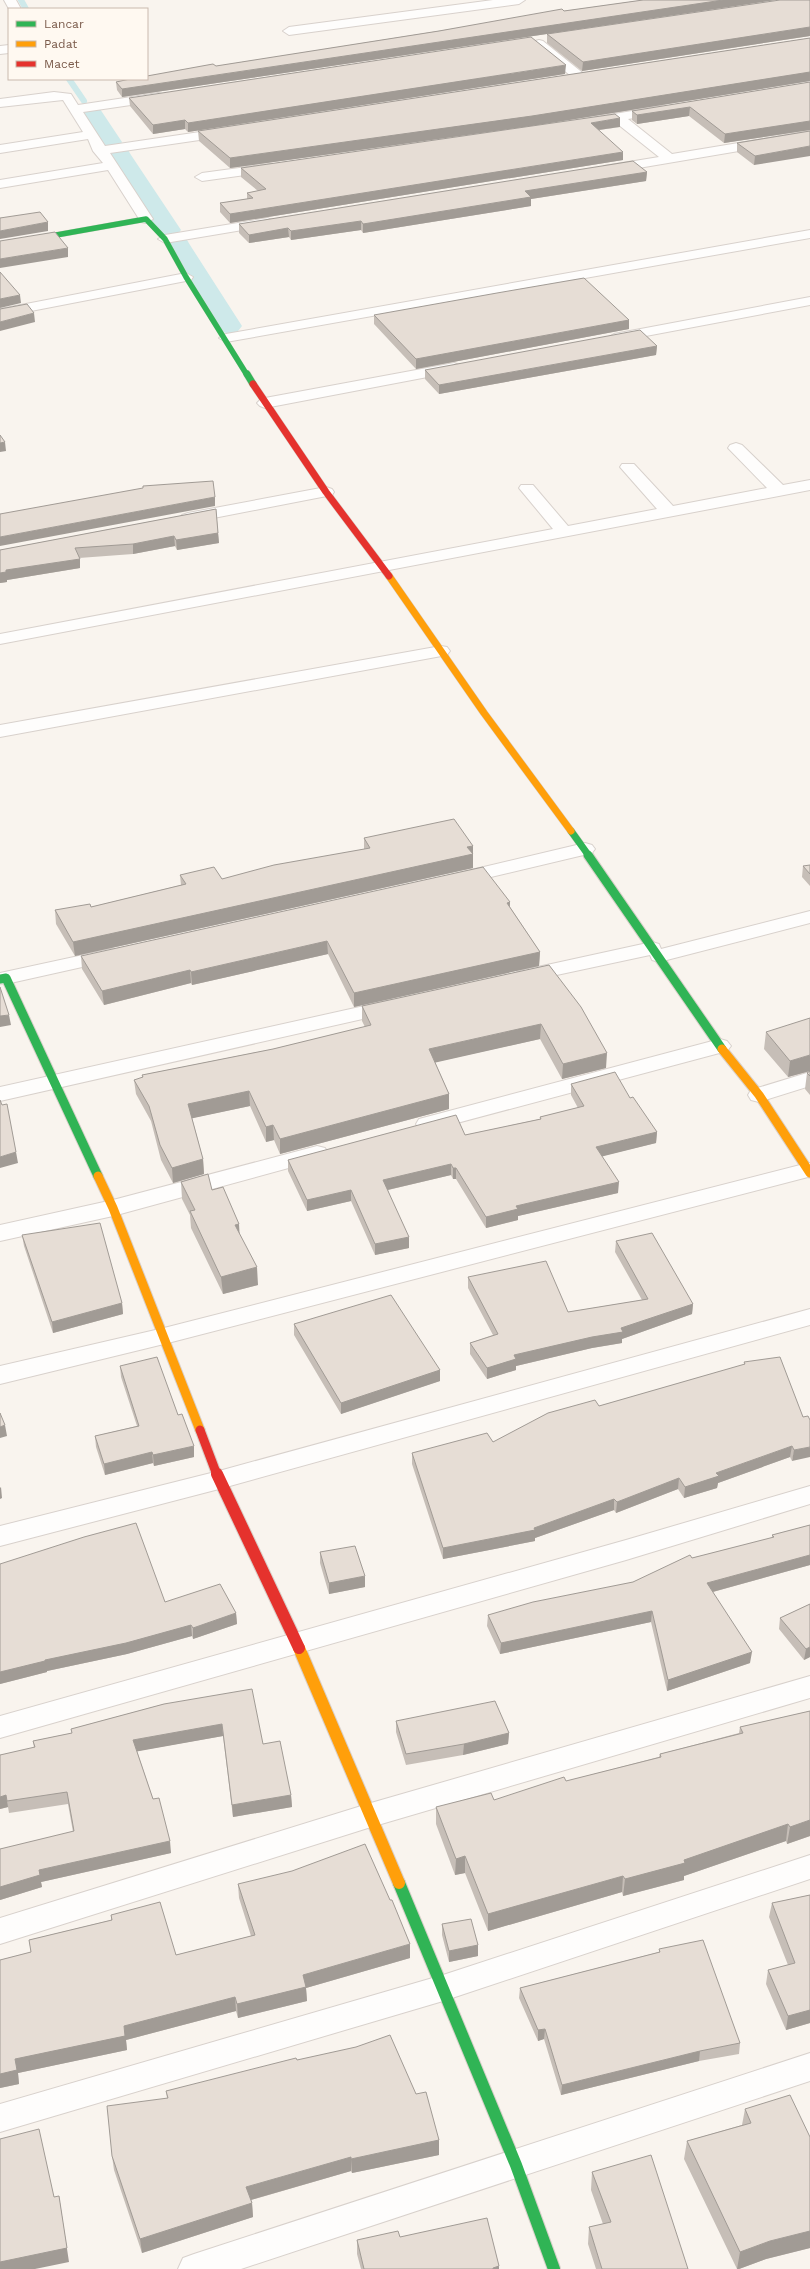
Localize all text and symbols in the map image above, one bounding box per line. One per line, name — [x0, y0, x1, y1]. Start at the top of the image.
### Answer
legend — [8, 8, 148, 80]
text: Lancar — [44, 17, 84, 31]
text: Padat — [44, 37, 77, 51]
text: Macet — [44, 57, 79, 71]

